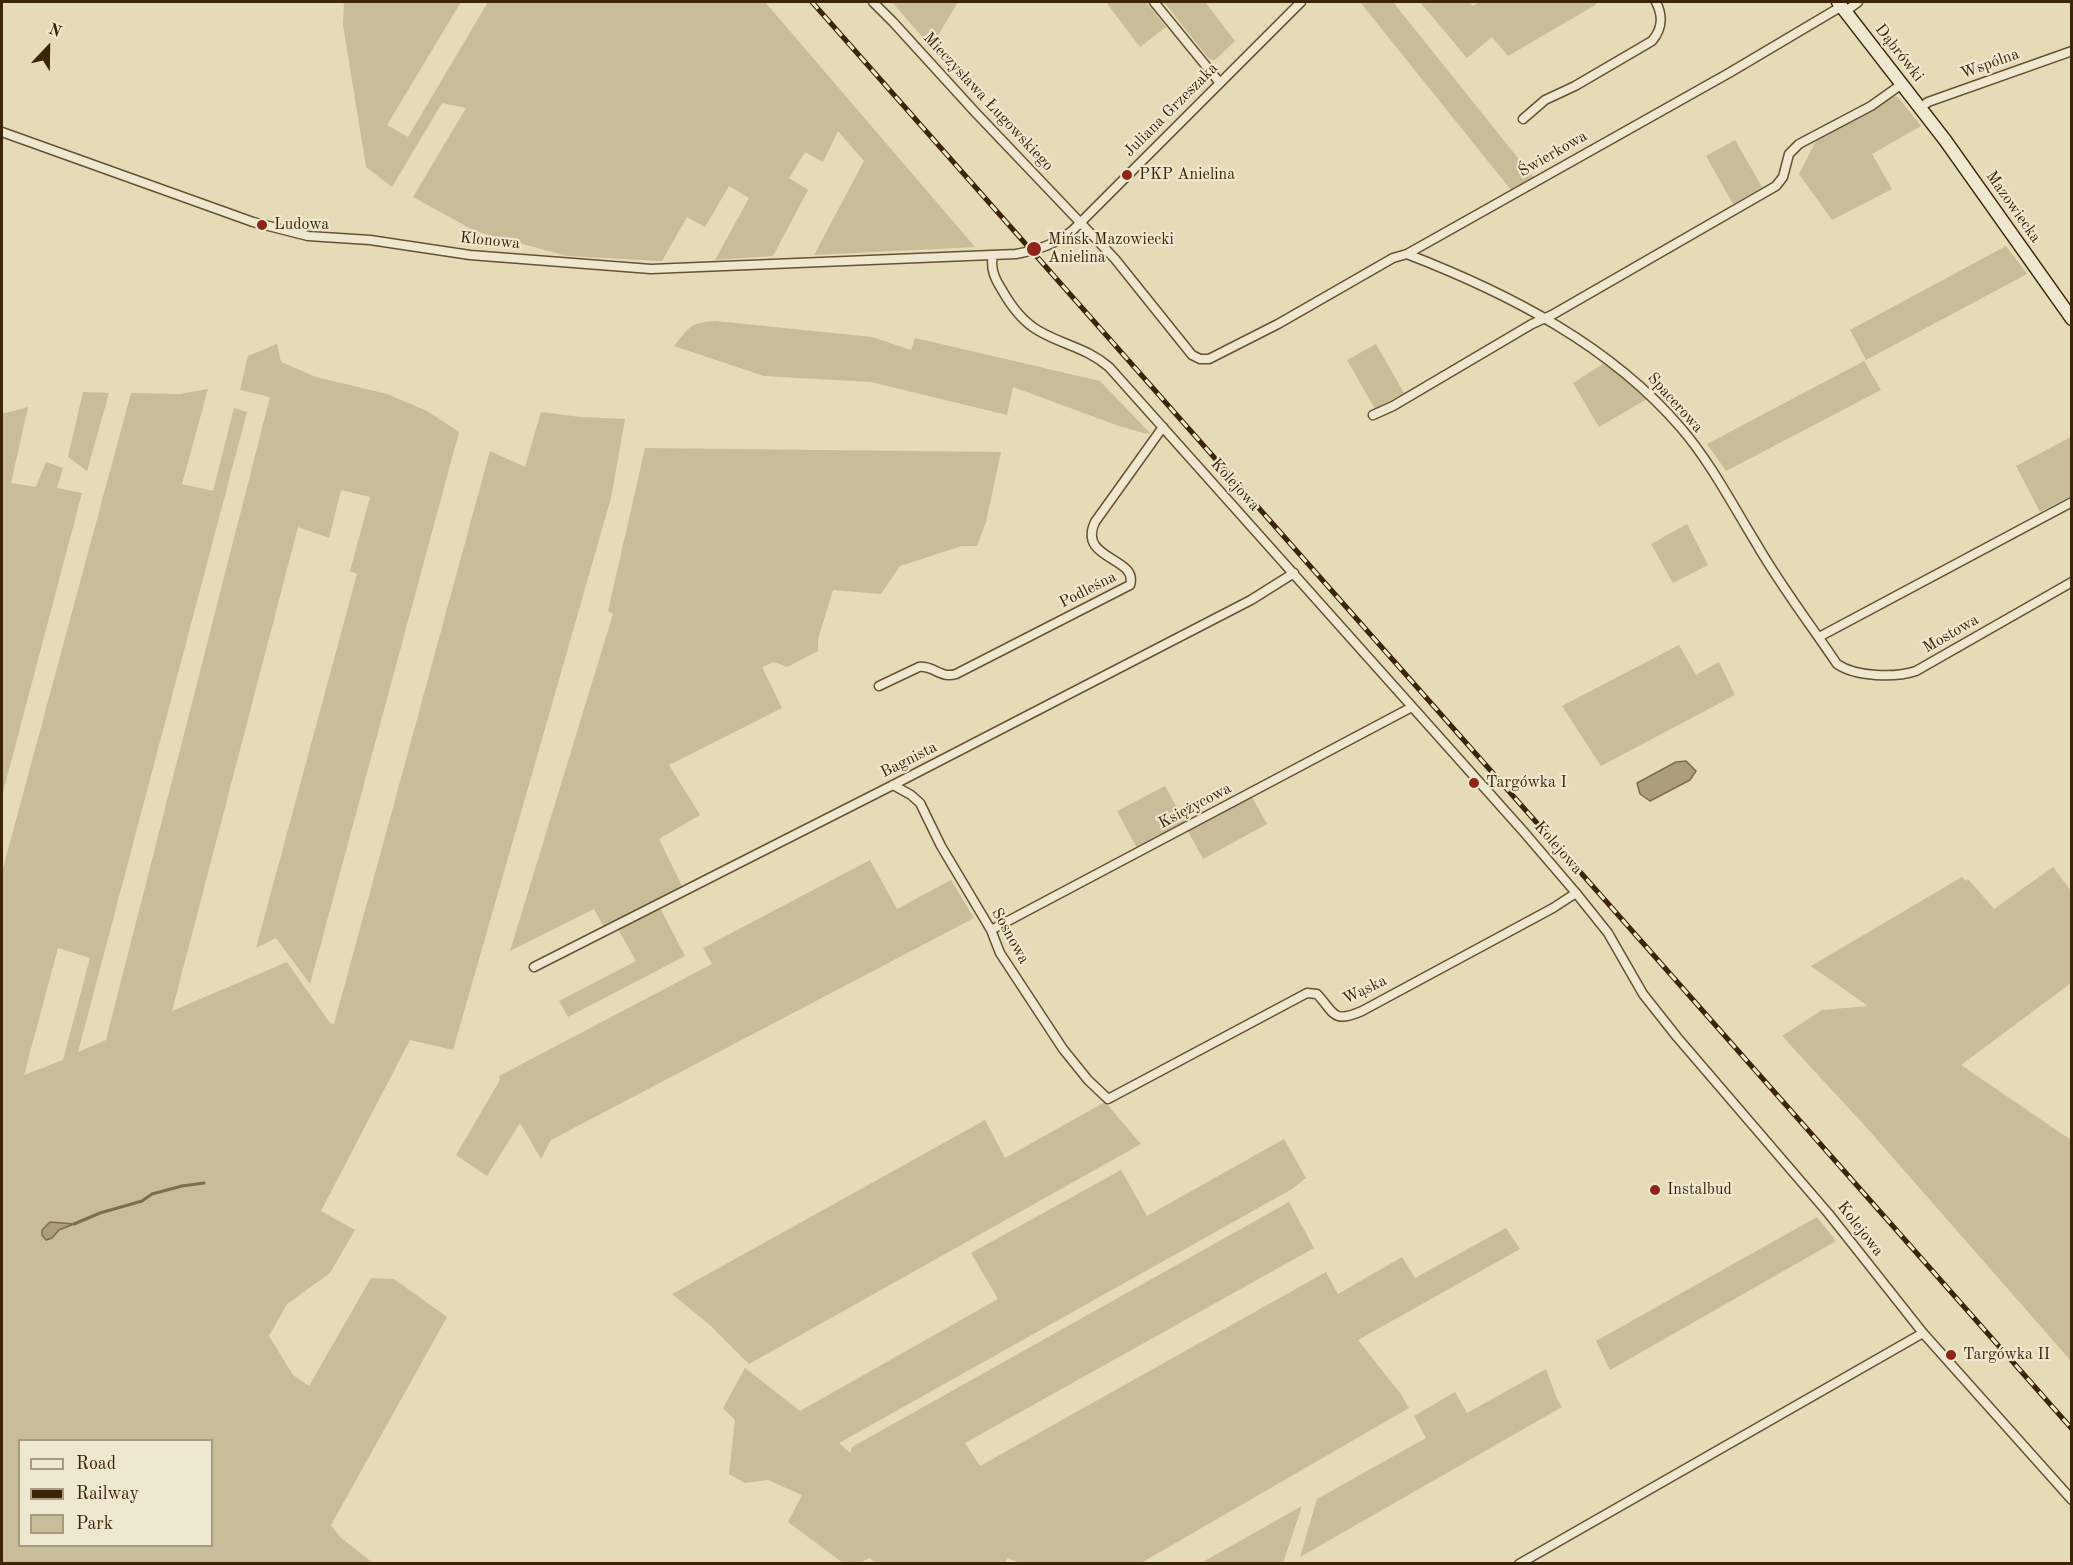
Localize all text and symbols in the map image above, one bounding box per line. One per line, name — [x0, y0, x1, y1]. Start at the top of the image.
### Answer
north arrow — [18, 18, 78, 78]
street label: Dąbrówki — [1871, 20, 1927, 86]
text: N — [46, 22, 63, 41]
street label: Mieczysława Ługowskiego — [919, 29, 1057, 175]
street label: Wspólna — [1958, 45, 2022, 83]
street label: Juliana Grzeszaka — [1120, 59, 1222, 161]
street label: Świerkowa — [1515, 127, 1591, 181]
place label: PKP Anielina — [1139, 165, 1235, 185]
street label: Mazowiecka — [1981, 167, 2045, 247]
marker: PKP Anielina — [1120, 168, 1134, 182]
place label: Ludowa — [274, 215, 329, 235]
marker: Ludowa — [255, 218, 269, 232]
street label: Klonowa — [459, 228, 521, 254]
place label: Mińsk Mazowiecki Anielina — [1048, 230, 1174, 268]
marker: Mińsk Mazowiecki Anielina — [1025, 240, 1043, 258]
street label: Spacerowa — [1643, 369, 1707, 437]
street label: Kolejowa — [1206, 455, 1264, 515]
street label: Podleśna — [1056, 567, 1120, 613]
street label: Mostowa — [1920, 610, 1982, 658]
street label: Bagnista — [877, 738, 941, 782]
place label: Targówka I — [1486, 773, 1567, 793]
marker: Targówka I — [1467, 776, 1481, 790]
street label: Księżycowa — [1155, 779, 1235, 833]
street label: Kolejowa — [1530, 817, 1586, 879]
street label: Sosnowa — [987, 905, 1033, 967]
street label: Wąska — [1340, 971, 1390, 1009]
place label: Instalbud — [1667, 1180, 1732, 1200]
marker: Instalbud — [1648, 1183, 1662, 1197]
street label: Kolejowa — [1833, 1198, 1887, 1260]
place label: Targówka II — [1963, 1345, 2050, 1365]
marker: Targówka II — [1944, 1348, 1958, 1362]
legend — [18, 1439, 213, 1547]
text: Road — [76, 1455, 116, 1473]
text: Railway — [76, 1485, 139, 1503]
text: Park — [76, 1515, 113, 1533]

